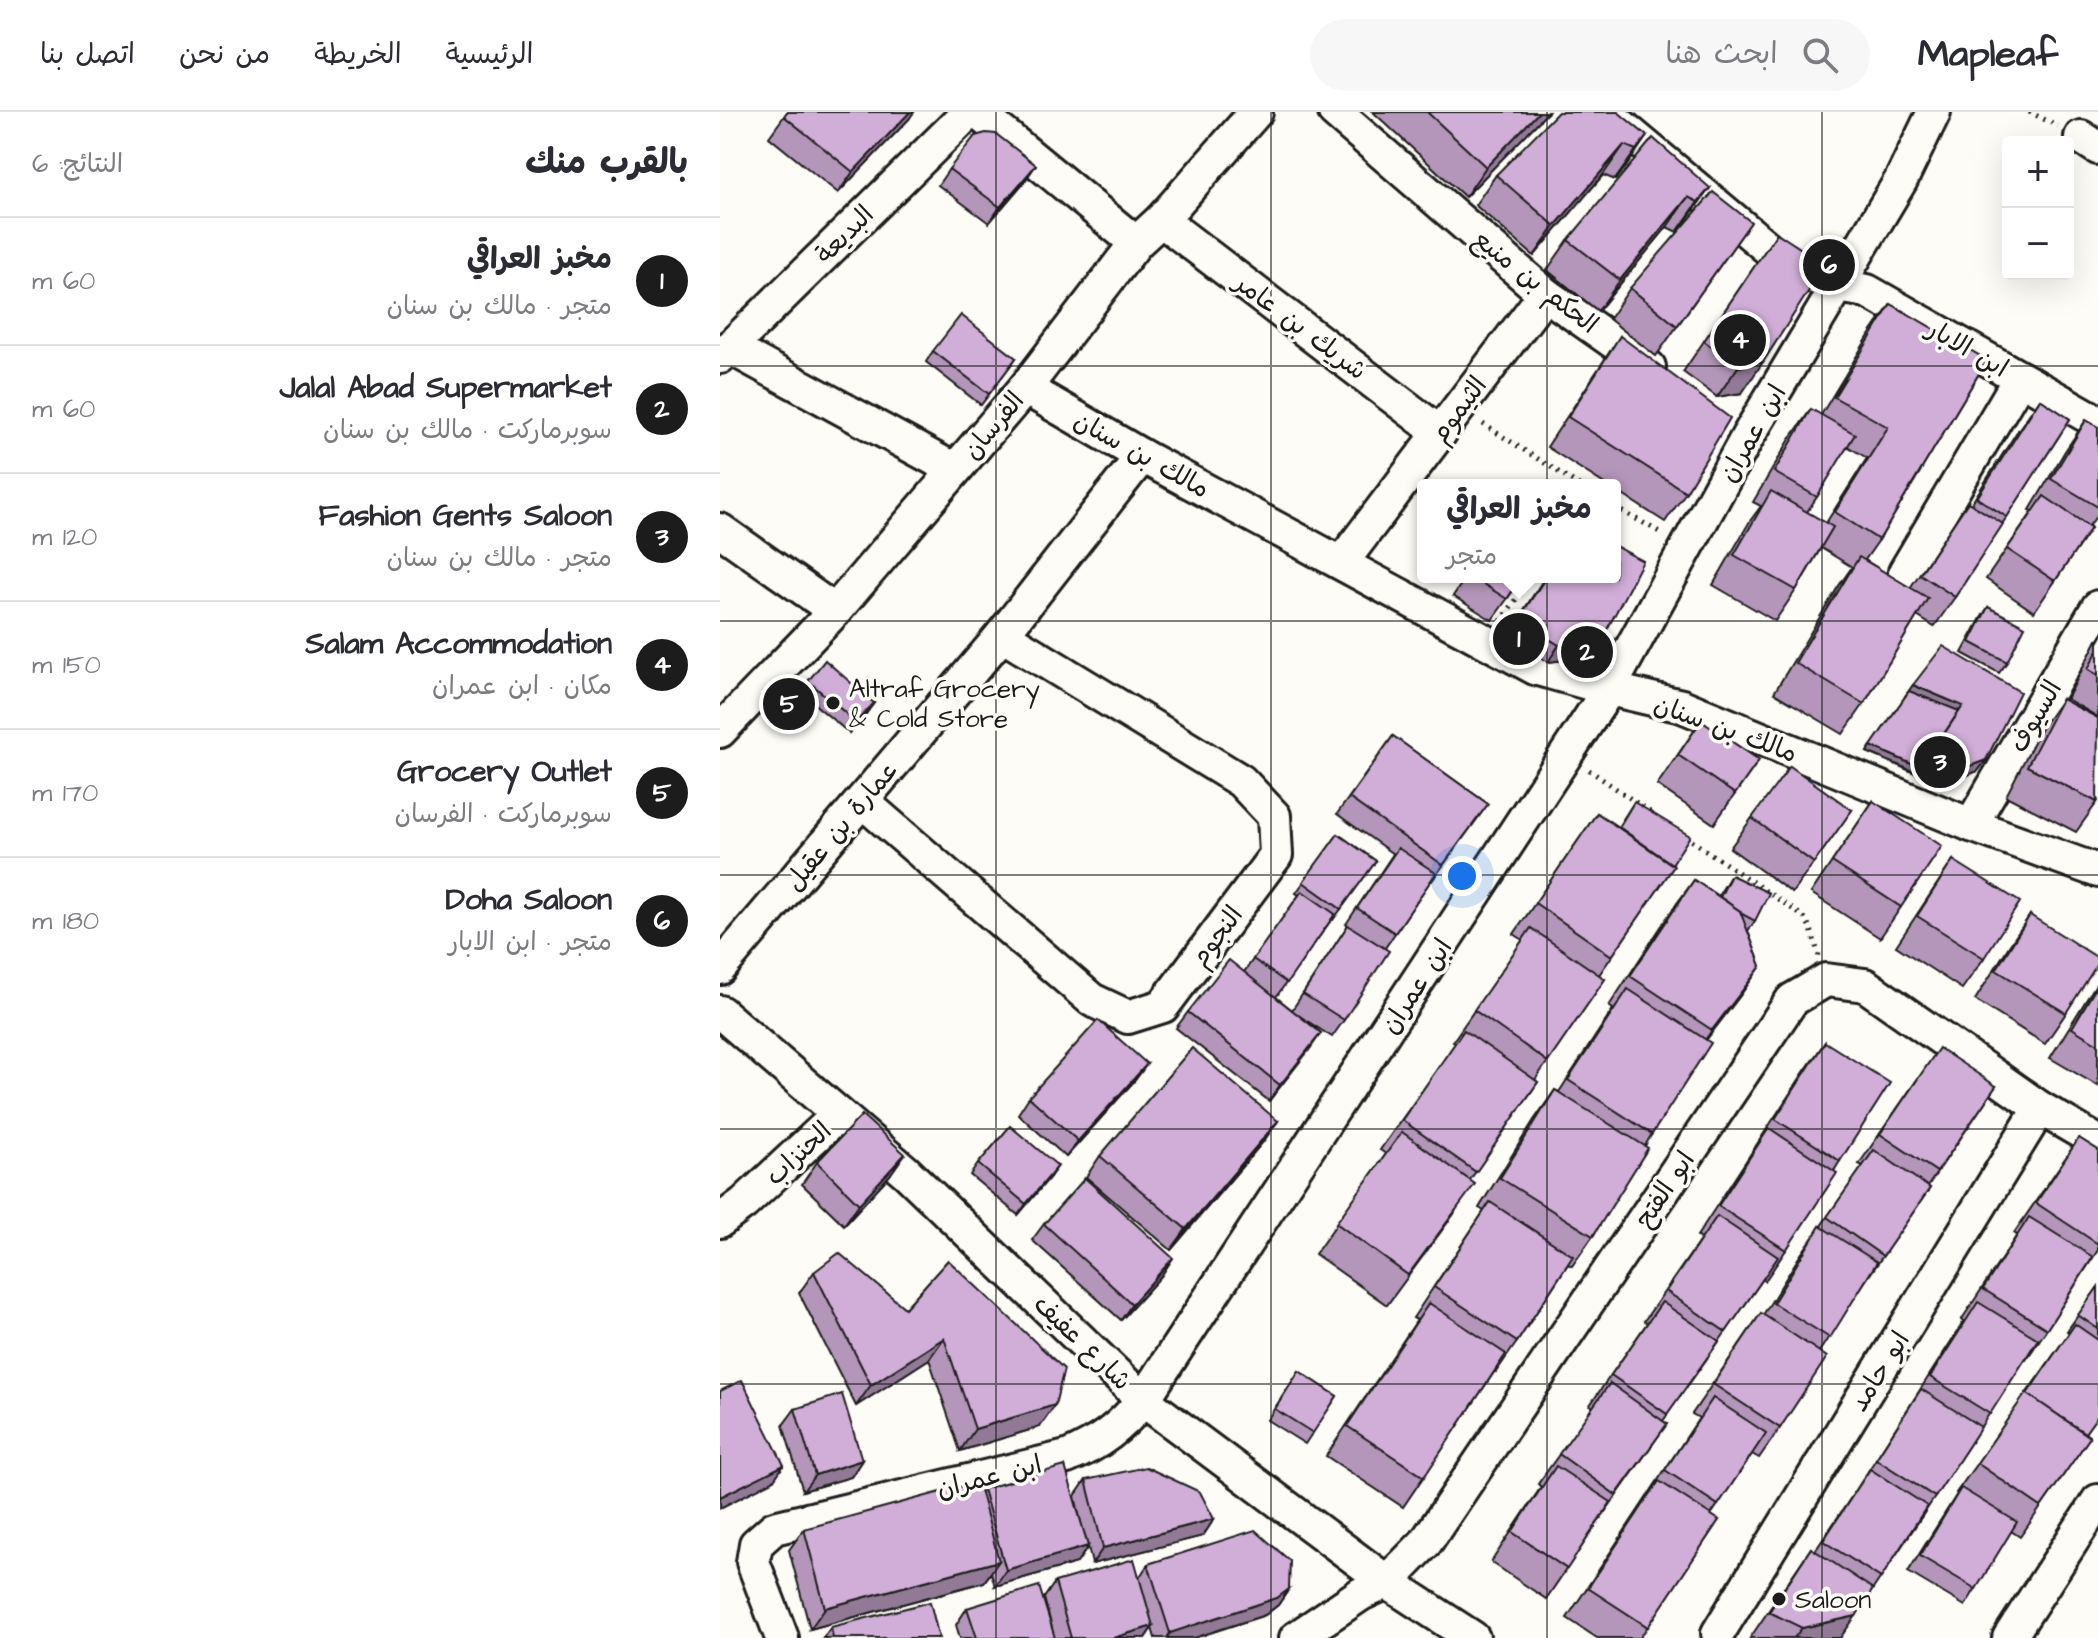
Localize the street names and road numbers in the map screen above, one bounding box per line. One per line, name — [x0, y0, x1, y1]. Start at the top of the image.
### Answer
street label: البديعة — [807, 197, 882, 272]
street label: الحكم بن منيع — [1464, 221, 1606, 343]
street label: شريك بن عامر — [1225, 264, 1374, 389]
street label: ابن الابار — [1919, 310, 2015, 387]
street label: الثيموم — [1422, 369, 1496, 451]
street label: ابن عمران — [1710, 378, 1795, 489]
street label: الفرسان — [955, 384, 1033, 467]
street label: مالك بن سنان — [1067, 403, 1216, 507]
street label: السيوف — [2001, 674, 2071, 759]
street label: مالك بن سنان — [1649, 686, 1802, 772]
street label: عمارة بن عقيل — [776, 753, 907, 899]
street label: النجوم — [1182, 899, 1252, 975]
street label: ابن عمران — [1373, 932, 1461, 1041]
street label: الحنزاب — [758, 1114, 840, 1194]
street label: ابو الفتح — [1626, 1144, 1704, 1235]
street label: شارع عفيف — [1025, 1287, 1139, 1399]
street label: ابو حامد — [1841, 1324, 1919, 1419]
street label: ابن عمران — [933, 1447, 1046, 1507]

